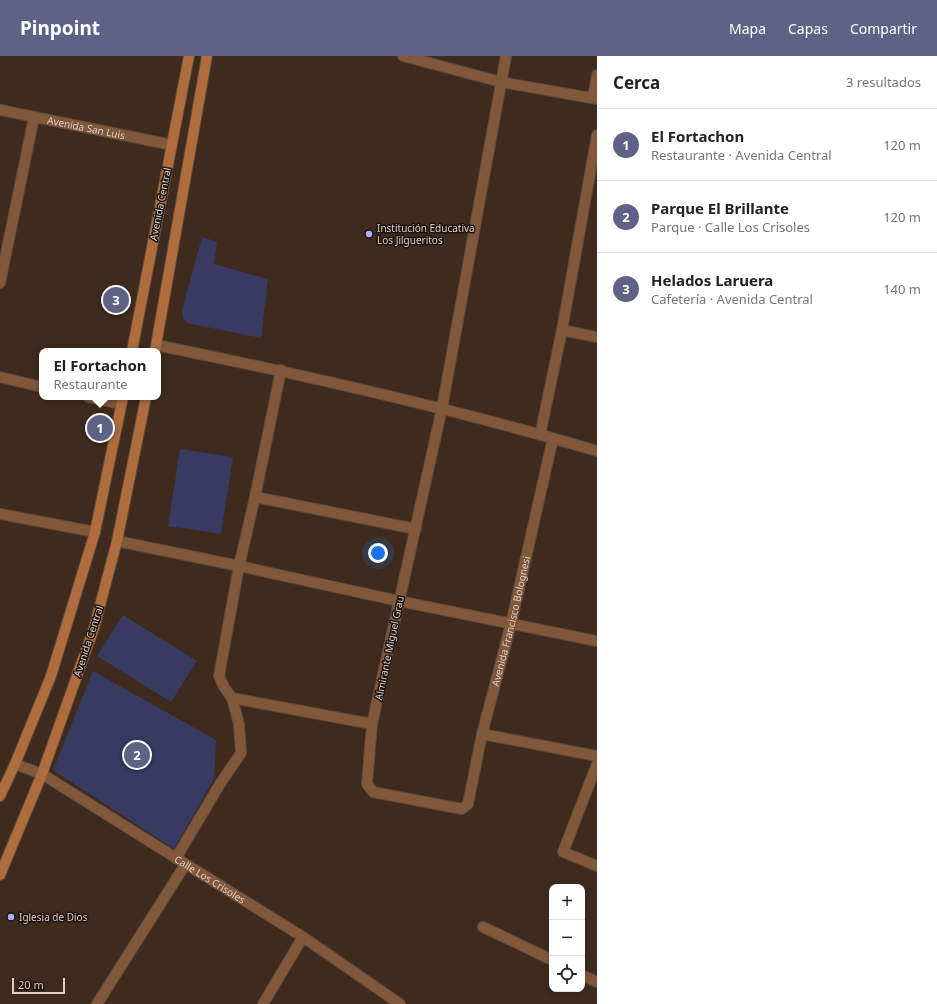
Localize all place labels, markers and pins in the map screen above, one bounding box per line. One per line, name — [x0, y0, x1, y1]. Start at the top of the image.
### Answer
place label: Institución Educativa Los Jilgueritos — [377, 221, 475, 247]
marker: Institución Educativa Los Jilgueritos — [364, 229, 374, 239]
pin: 3 — [103, 285, 129, 315]
pin: 1 — [87, 413, 113, 443]
pin: 2 — [124, 740, 150, 770]
place label: Iglesia de Dios — [19, 910, 88, 924]
marker: Iglesia de Dios — [6, 912, 16, 922]

